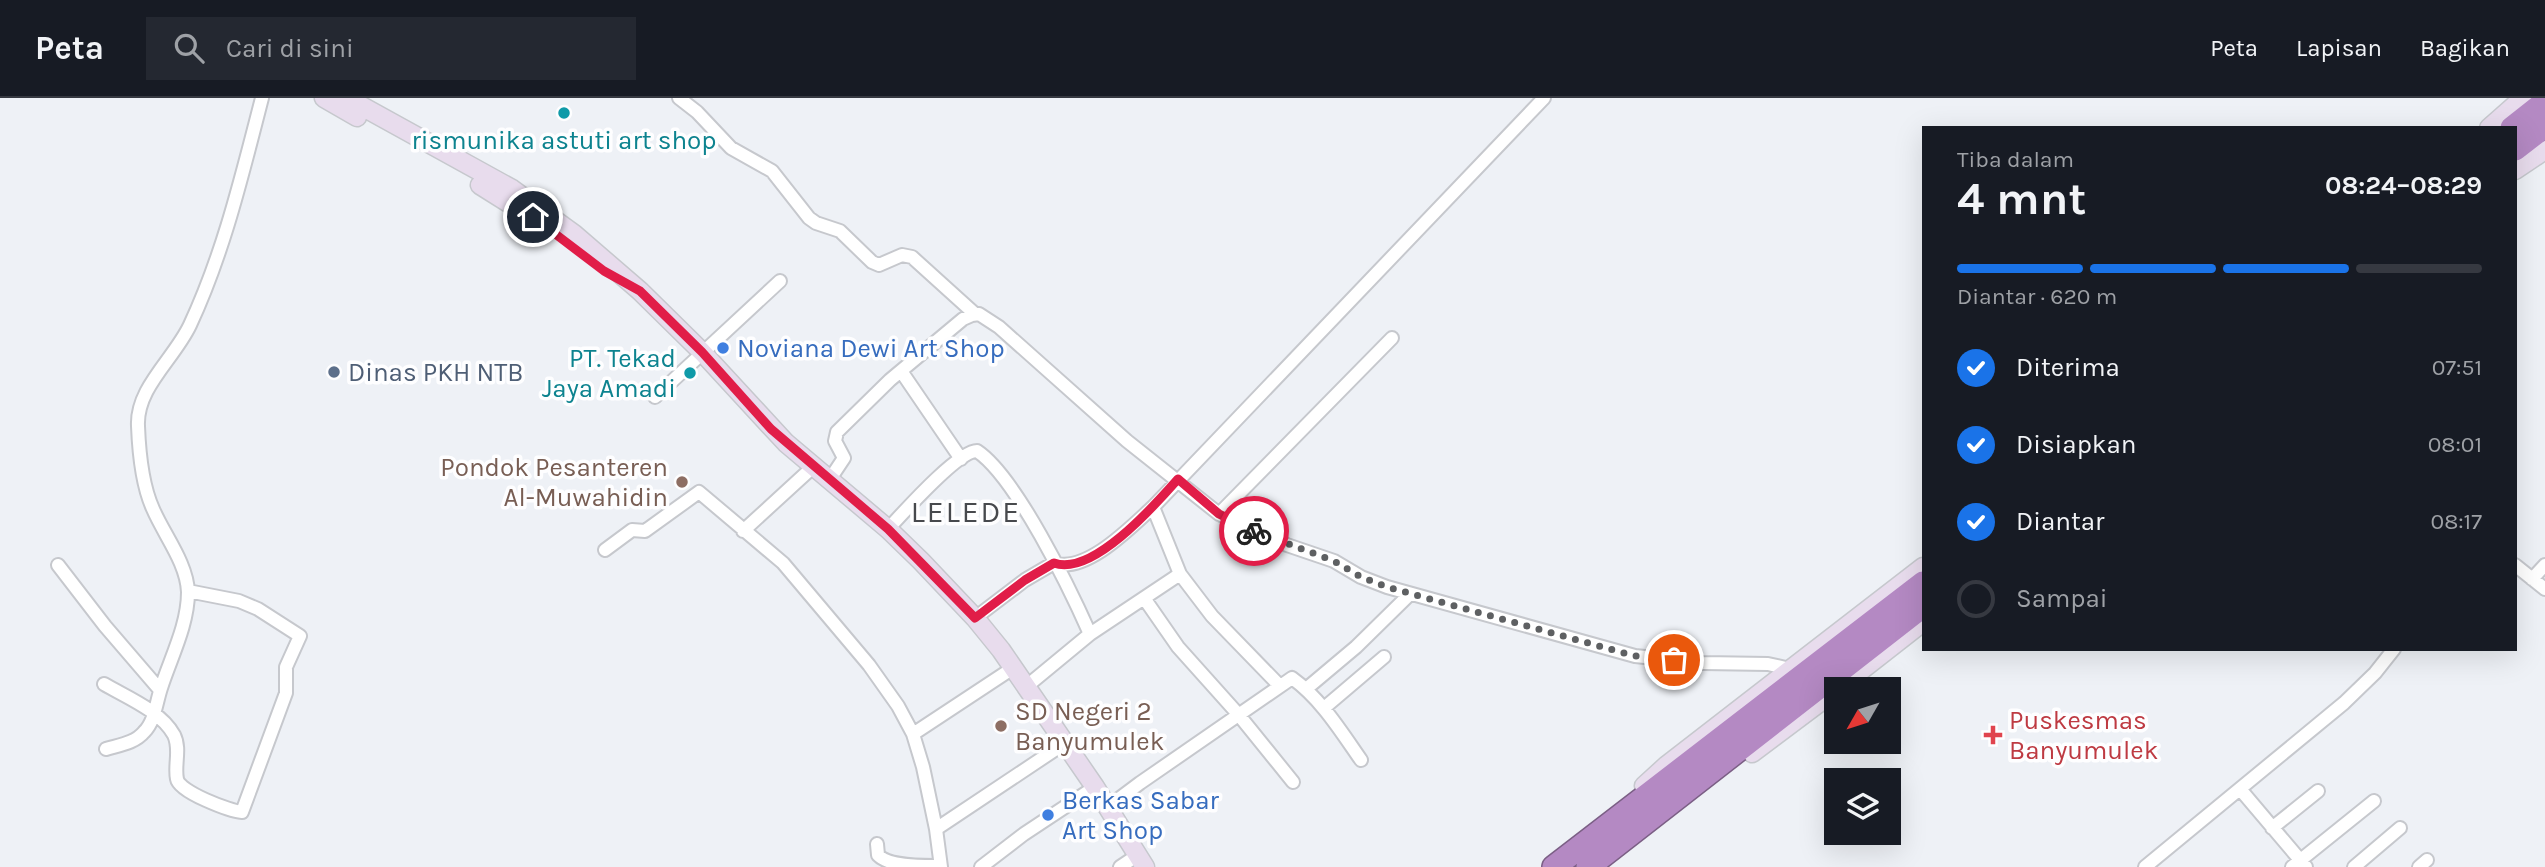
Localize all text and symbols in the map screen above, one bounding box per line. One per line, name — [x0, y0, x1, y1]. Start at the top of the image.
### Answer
search box — [146, 17, 636, 80]
text: Peta — [35, 29, 104, 67]
icon: search — [170, 29, 208, 67]
text: Cari di sini — [226, 33, 354, 64]
text: Peta — [2210, 34, 2258, 62]
text: Lapisan — [2296, 34, 2382, 62]
text: Bagikan — [2420, 34, 2510, 62]
marker: rismunika astuti art shop — [556, 105, 572, 121]
place label: rismunika astuti art shop — [411, 125, 717, 156]
text: Tiba dalam — [1957, 146, 2074, 173]
text: 08:24–08:29 — [2325, 170, 2482, 201]
text: 4 mnt — [1957, 172, 2086, 226]
pin — [503, 187, 563, 247]
icon: home — [514, 198, 552, 236]
text: Diantar · 620 m — [1957, 283, 2117, 310]
place label: Noviana Dewi Art Shop — [737, 333, 1005, 364]
marker: Noviana Dewi Art Shop — [715, 340, 731, 356]
place label: PT. Tekad Jaya Amadi — [542, 343, 676, 404]
icon: check — [1957, 349, 1995, 387]
text: Diterima — [2016, 352, 2120, 383]
text: 07:51 — [2432, 354, 2482, 381]
place label: Dinas PKH NTB — [348, 357, 523, 388]
marker: Dinas PKH NTB — [326, 364, 342, 380]
marker: PT. Tekad Jaya Amadi — [682, 365, 698, 381]
icon: check — [1957, 426, 1995, 464]
text: Disiapkan — [2016, 429, 2136, 460]
text: 08:01 — [2428, 431, 2482, 458]
place label: Pondok Pesanteren Al-Muwahidin — [440, 452, 668, 513]
marker: Pondok Pesanteren Al-Muwahidin — [674, 474, 690, 490]
district label: LELEDE — [911, 494, 1021, 530]
courier — [1219, 496, 1289, 566]
icon: check — [1957, 503, 1995, 541]
text: Diantar — [2016, 506, 2104, 537]
text: 08:17 — [2431, 508, 2482, 535]
icon: bike — [1235, 512, 1273, 550]
text: Sampai — [2016, 583, 2108, 614]
pin — [1644, 630, 1704, 690]
icon: bag — [1655, 641, 1693, 679]
north arrow — [1824, 677, 1900, 754]
map controls — [1824, 677, 1901, 845]
place label: SD Negeri 2 Banyumulek — [1015, 696, 1164, 757]
place label: Puskesmas Banyumulek — [2009, 705, 2158, 766]
marker: SD Negeri 2 Banyumulek — [993, 718, 1009, 734]
marker: Puskesmas Banyumulek — [1983, 725, 2003, 745]
button: layers — [1824, 768, 1901, 845]
place label: Berkas Sabar Art Shop — [1062, 785, 1219, 846]
marker: Berkas Sabar Art Shop — [1040, 807, 1056, 823]

